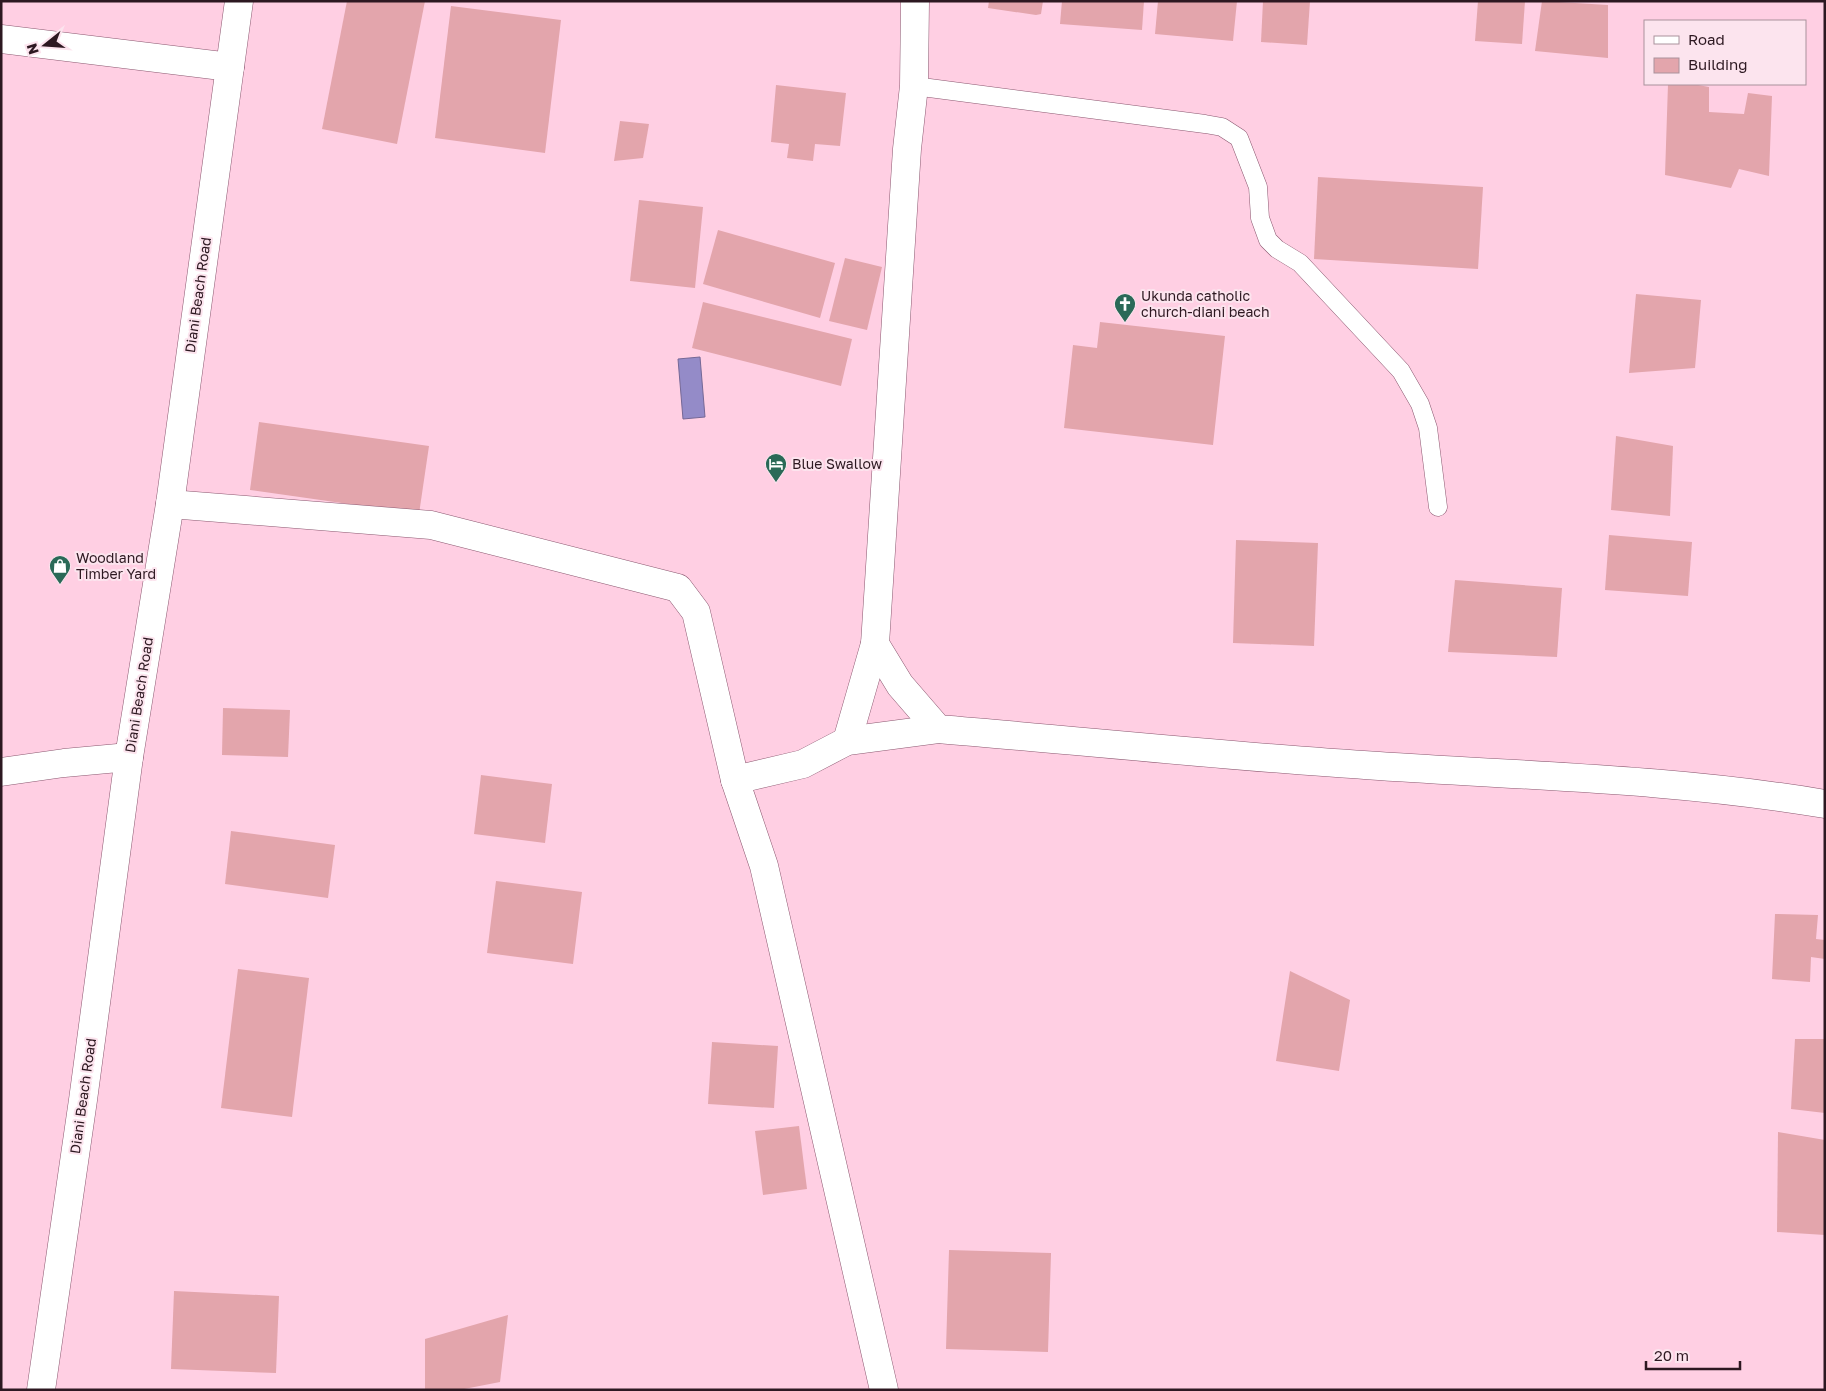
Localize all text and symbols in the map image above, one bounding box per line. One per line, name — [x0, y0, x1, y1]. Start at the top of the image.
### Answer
north arrow — [20, 20, 70, 70]
legend — [1644, 20, 1806, 85]
text: Road — [1688, 30, 1725, 48]
text: N — [22, 41, 42, 57]
text: Building — [1688, 55, 1748, 73]
street label: Diani Beach Road — [181, 236, 214, 354]
place label: Ukunda catholic church-diani beach — [1141, 287, 1270, 320]
church icon: Ukunda catholic church-diani beach — [1113, 292, 1137, 323]
hotel icon: Blue Swallow — [764, 452, 788, 483]
place label: Blue Swallow — [792, 455, 882, 472]
place label: Woodland Timber Yard — [76, 549, 156, 582]
shop icon: Woodland Timber Yard — [48, 554, 72, 585]
street label: Diani Beach Road — [121, 636, 156, 754]
street label: Diani Beach Road — [66, 1037, 99, 1155]
scale bar — [1646, 1338, 1740, 1370]
text: 20 m — [1654, 1346, 1689, 1364]

